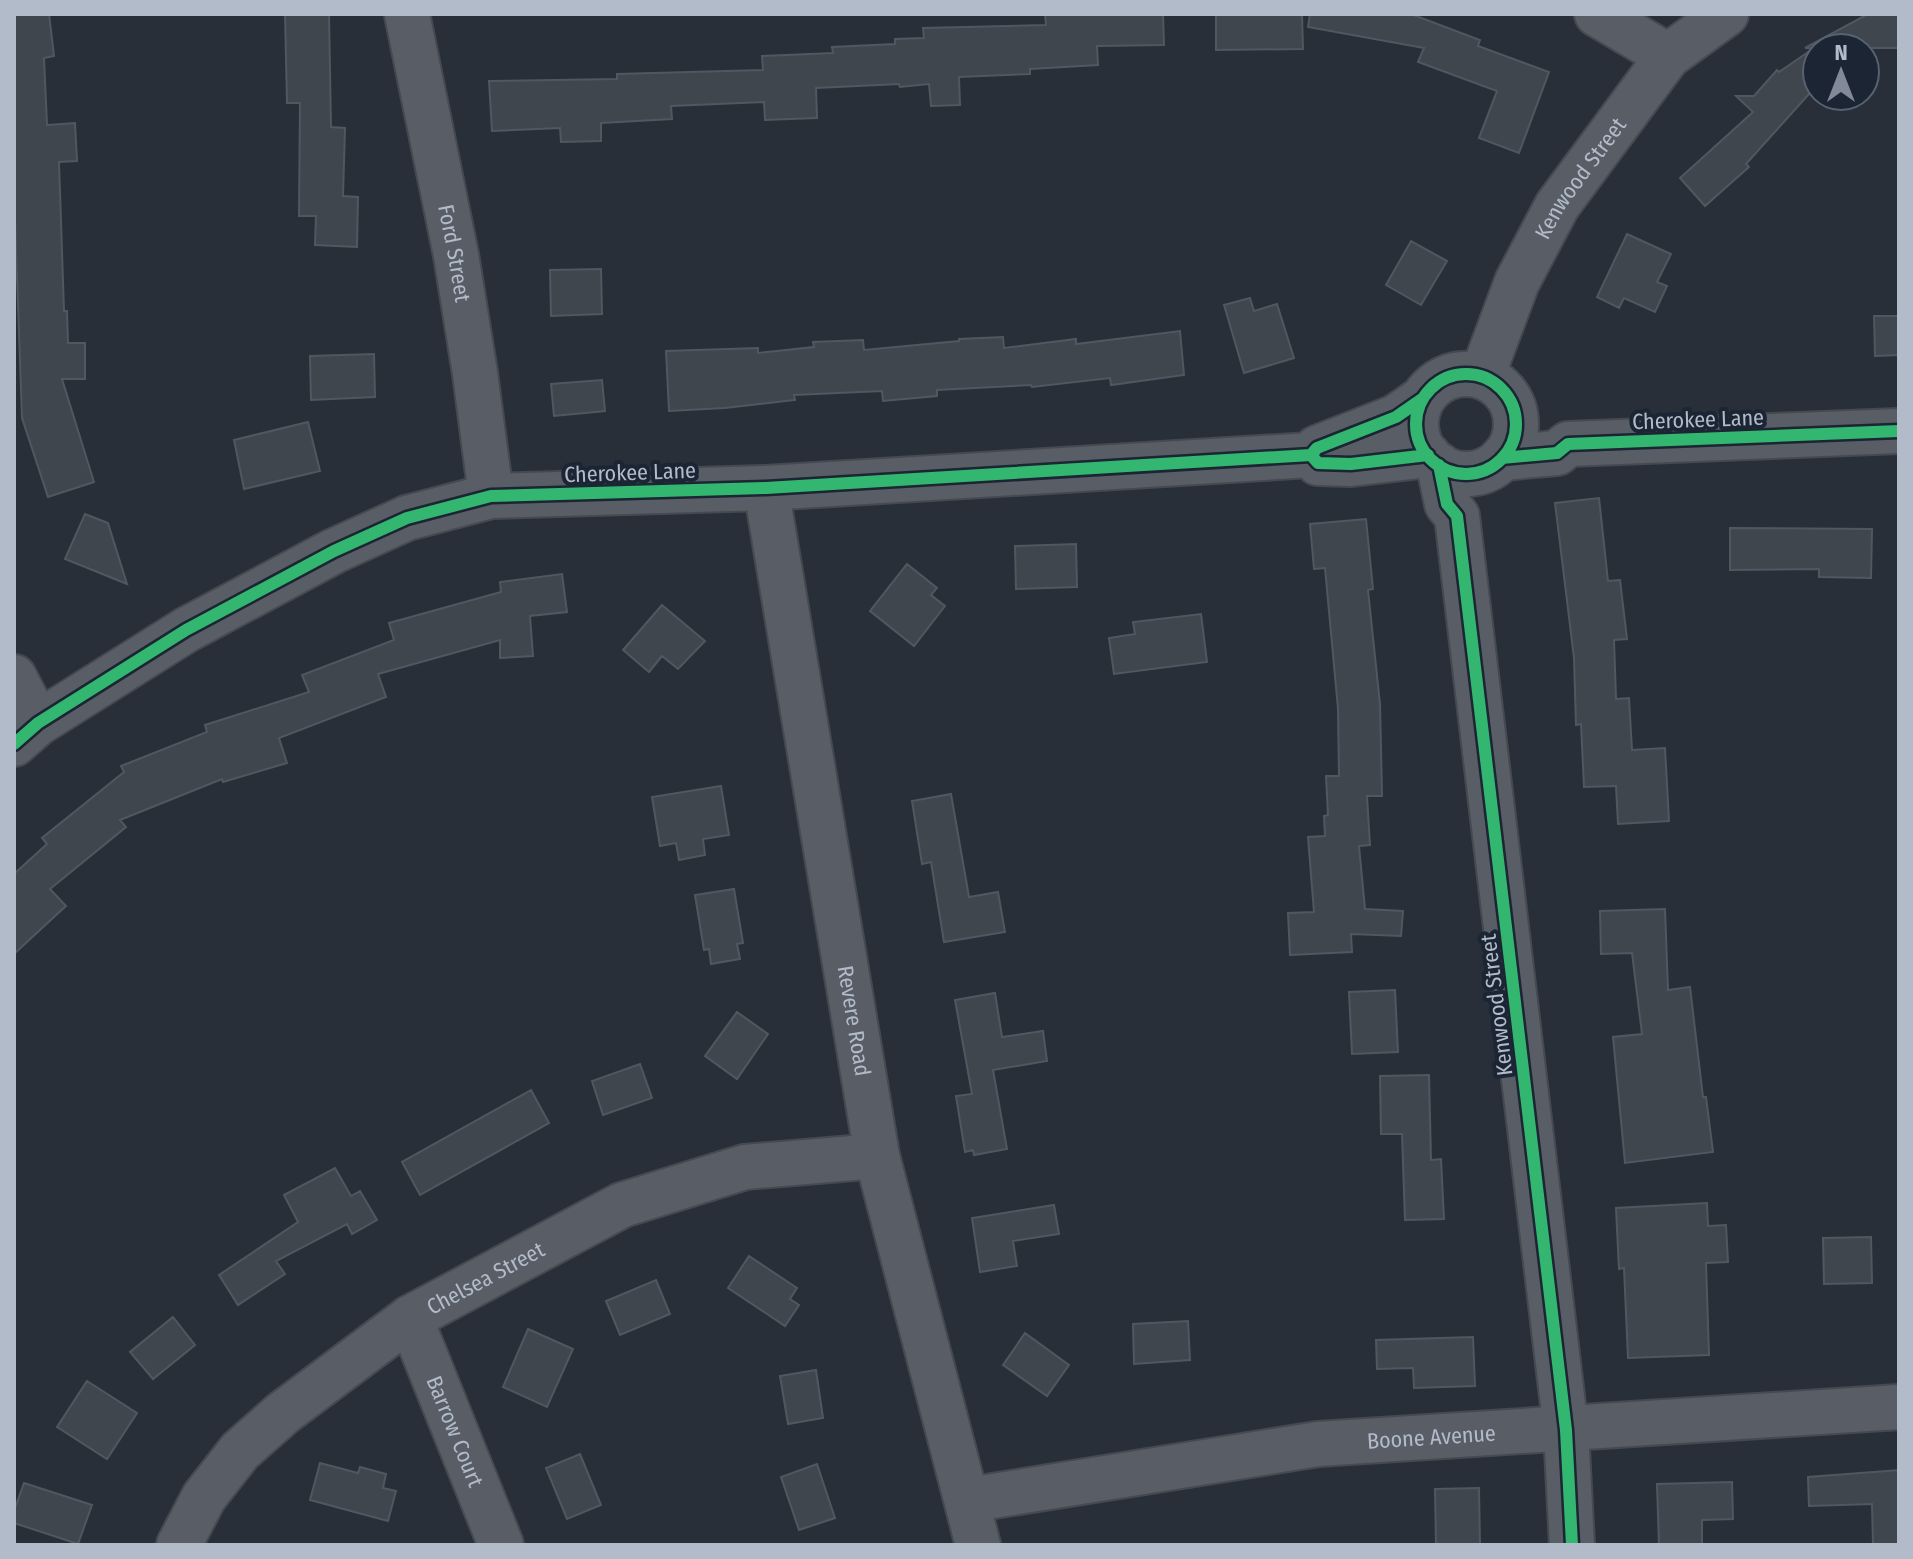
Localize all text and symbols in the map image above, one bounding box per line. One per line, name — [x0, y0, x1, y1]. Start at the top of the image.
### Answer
north arrow — [1801, 32, 1881, 112]
text: N — [1834, 39, 1848, 66]
street label: Kenwood Street — [1529, 112, 1632, 244]
street label: Ford Street — [432, 202, 476, 305]
street label: Cherokee Lane — [1632, 404, 1764, 435]
street label: Cherokee Lane — [564, 457, 696, 488]
street label: Kenwood Street — [1474, 932, 1519, 1077]
street label: Revere Road — [832, 963, 877, 1078]
street label: Chelsea Street — [422, 1236, 550, 1321]
street label: Barrow Court — [421, 1372, 490, 1492]
street label: Boone Avenue — [1366, 1420, 1497, 1455]

